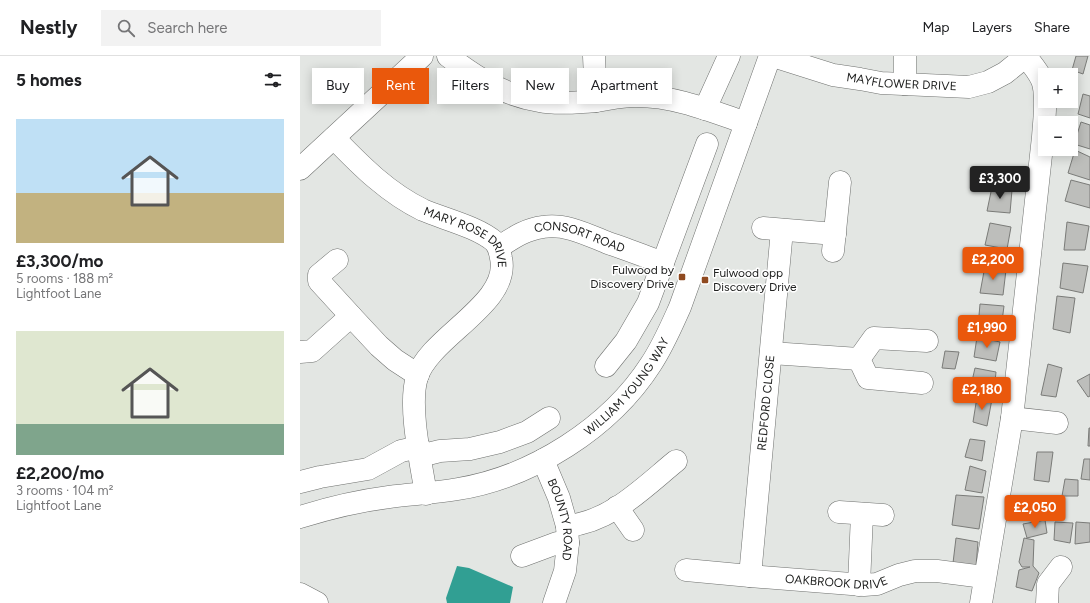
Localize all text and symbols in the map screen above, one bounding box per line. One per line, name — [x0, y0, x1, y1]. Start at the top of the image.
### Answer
search box — [101, 10, 381, 46]
text: Nestly — [20, 16, 77, 39]
icon: search — [115, 17, 137, 39]
text: Search here — [147, 19, 227, 37]
text: Map — [922, 19, 950, 36]
text: Layers — [972, 19, 1012, 36]
text: Share — [1034, 19, 1070, 36]
chip: Buy — [312, 68, 364, 104]
chip: Rent — [372, 68, 429, 104]
chip: Filters — [437, 68, 503, 104]
chip: New — [511, 68, 569, 104]
chip: Apartment — [577, 68, 672, 104]
map controls — [1038, 68, 1078, 156]
button: + — [1038, 68, 1078, 108]
icon: filters — [262, 69, 284, 91]
text: 5 homes — [16, 70, 82, 90]
street label: MAYFLOWER DRIVE — [845, 70, 957, 93]
button: − — [1038, 116, 1078, 156]
icon: home — [114, 145, 186, 217]
pin: £3,300 — [967, 166, 1033, 200]
text: £3,300 — [979, 171, 1021, 186]
street label: MARY ROSE DRIVE — [422, 204, 509, 268]
street label: CONSORT ROAD — [533, 219, 627, 255]
pin: £2,200 — [960, 247, 1026, 281]
text: £3,300/mo — [16, 251, 103, 271]
text: £2,200 — [972, 252, 1014, 267]
place label: Fulwood by Discovery Drive — [590, 263, 675, 291]
place label: Fulwood opp Discovery Drive — [713, 266, 797, 294]
text: 5 rooms · 188 m² — [16, 271, 113, 286]
marker: Fulwood by Discovery Drive — [677, 272, 687, 282]
marker: Fulwood opp Discovery Drive — [700, 275, 710, 285]
text: Lightfoot Lane — [16, 286, 101, 301]
pin: £1,990 — [954, 315, 1020, 349]
text: £1,990 — [967, 320, 1007, 335]
street label: WILLIAM YOUNG WAY — [582, 335, 672, 438]
street label: REDFORD CLOSE — [755, 354, 777, 451]
icon: home — [114, 357, 186, 429]
pin: £2,180 — [949, 377, 1015, 411]
text: £2,180 — [962, 382, 1002, 397]
text: £2,200/mo — [16, 463, 104, 483]
street label: BOUNTY ROAD — [545, 476, 575, 562]
text: 3 rooms · 104 m² — [16, 483, 113, 498]
pin: £2,050 — [1002, 495, 1068, 529]
text: Lightfoot Lane — [16, 498, 101, 513]
text: £2,050 — [1013, 500, 1057, 515]
street label: OAKBROOK DRIVE — [785, 572, 890, 592]

